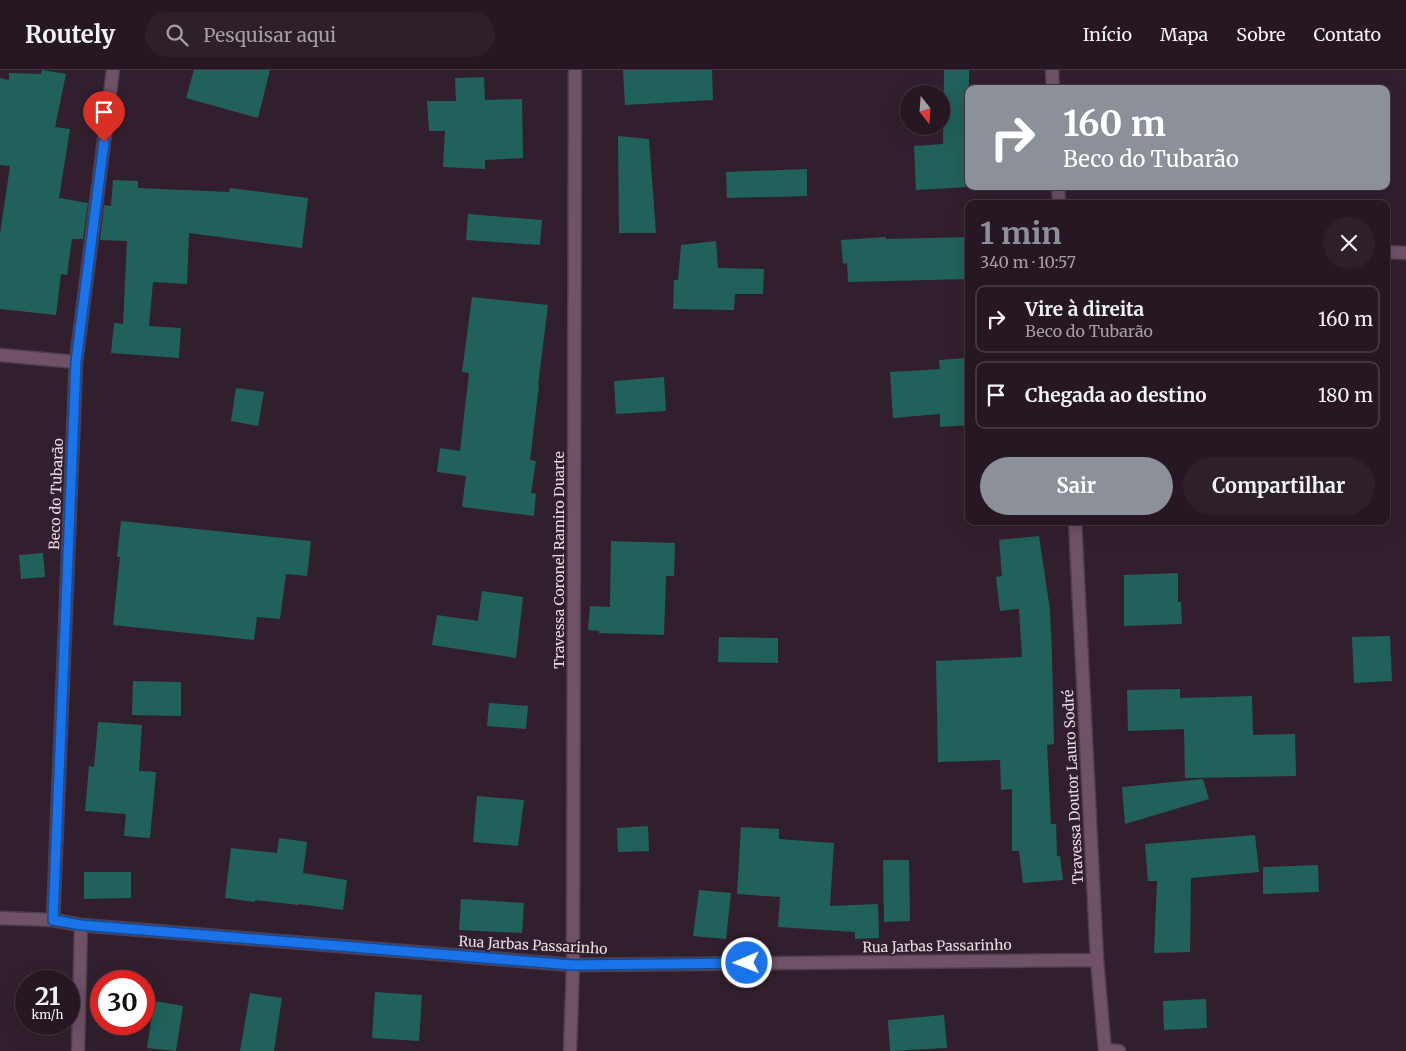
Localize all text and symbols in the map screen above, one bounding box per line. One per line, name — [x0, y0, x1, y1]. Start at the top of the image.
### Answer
search box — [145, 12, 495, 57]
text: Routely — [25, 19, 115, 50]
icon: search — [163, 21, 191, 49]
text: Pesquisar aqui — [203, 23, 336, 47]
text: Início — [1083, 23, 1132, 46]
text: Mapa — [1160, 23, 1208, 46]
text: Sobre — [1236, 23, 1286, 46]
text: Contato — [1314, 23, 1381, 46]
north arrow — [900, 85, 950, 135]
map controls — [900, 85, 950, 135]
pin — [83, 91, 125, 142]
icon: arrive — [90, 98, 118, 126]
text: 160 m — [1063, 102, 1166, 146]
icon: right — [980, 105, 1045, 170]
text: Beco do Tubarão — [1063, 145, 1239, 173]
text: 1 min — [980, 214, 1062, 252]
button: close — [1323, 217, 1375, 269]
text: 340 m · 10:57 — [980, 252, 1076, 272]
text: Vire à direita — [1025, 297, 1144, 321]
icon: right — [982, 305, 1010, 333]
text: 160 m — [1318, 307, 1373, 331]
text: Beco do Tubarão — [1025, 321, 1153, 341]
icon: arrive — [982, 381, 1010, 409]
text: Chegada ao destino — [1025, 383, 1207, 407]
text: 180 m — [1318, 383, 1373, 407]
street label: Beco do Tubarão — [45, 438, 67, 550]
street label: Travessa Coronel Ramiro Duarte — [550, 451, 568, 669]
button: Sair — [980, 457, 1173, 515]
button: Compartilhar — [1183, 457, 1375, 515]
street label: Travessa Doutor Lauro Sodré — [1059, 689, 1087, 885]
street label: Rua Jarbas Passarinho — [458, 932, 608, 958]
position arrow — [720, 936, 772, 988]
street label: Rua Jarbas Passarinho — [862, 936, 1012, 956]
speed limit sign: 30 — [90, 970, 155, 1035]
text: 21 — [35, 980, 60, 1012]
text: km/h — [32, 1007, 63, 1022]

